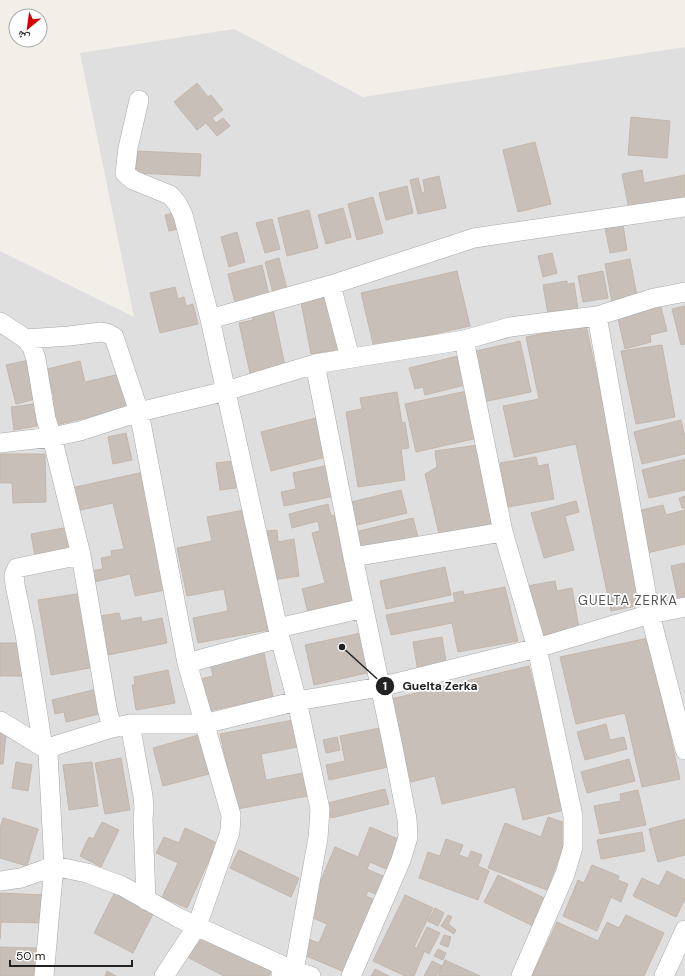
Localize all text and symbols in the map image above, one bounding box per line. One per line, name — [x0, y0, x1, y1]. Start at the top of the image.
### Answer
north arrow — [8, 8, 48, 48]
text: ش — [14, 27, 32, 46]
district label: GUELTA ZERKA — [578, 592, 678, 609]
callout: Guelta Zerka — [375, 674, 486, 698]
text: 1 — [383, 678, 387, 694]
text: Guelta Zerka — [403, 678, 478, 694]
scale bar — [10, 942, 132, 968]
text: 50 m — [16, 948, 45, 964]

